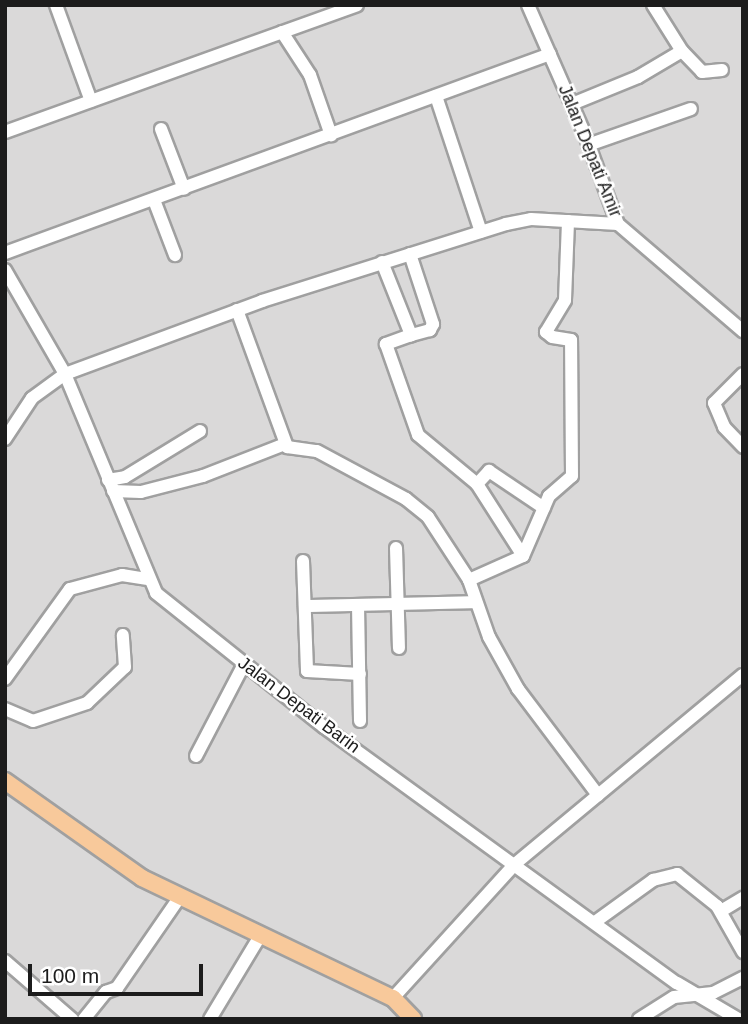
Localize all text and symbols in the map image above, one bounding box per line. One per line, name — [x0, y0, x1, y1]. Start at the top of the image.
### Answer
street label: Jalan Depati Amir — [553, 81, 627, 221]
street label: Jalan Depati Barin — [234, 652, 364, 758]
scale bar — [32, 950, 206, 994]
text: 100 m — [41, 964, 99, 987]

